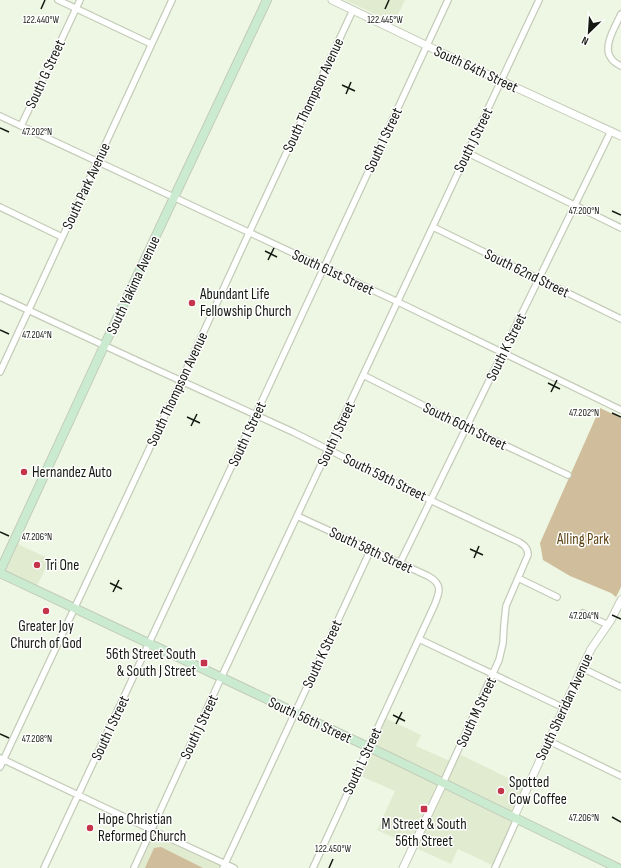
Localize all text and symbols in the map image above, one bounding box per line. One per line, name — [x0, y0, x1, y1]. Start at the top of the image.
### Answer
north arrow — [569, 12, 609, 52]
text: 122.440°W — [23, 14, 60, 26]
text: 122.445°W — [367, 14, 403, 26]
text: N — [579, 33, 590, 48]
street label: South Thompson Avenue — [279, 35, 348, 155]
street label: South G Street — [21, 36, 70, 112]
street label: South 64th Street — [431, 42, 521, 97]
street label: South I Street — [360, 104, 407, 176]
street label: South J Street — [450, 104, 497, 176]
text: 47.202°N — [22, 126, 52, 138]
street label: South Park Avenue — [58, 140, 115, 233]
text: 47.200°N — [569, 205, 599, 217]
street label: South Yakima Avenue — [102, 233, 165, 338]
street label: South 61st Street — [289, 245, 377, 300]
street label: South 62nd Street — [481, 245, 573, 302]
place label: Abundant Life Fellowship Church — [199, 285, 291, 321]
marker: Abundant Life Fellowship Church — [187, 298, 197, 308]
street label: South K Street — [482, 310, 531, 384]
text: 47.204°N — [22, 329, 52, 341]
street label: South Thompson Avenue — [143, 329, 212, 449]
street label: South I Street — [224, 398, 271, 470]
street label: South J Street — [313, 398, 360, 470]
street label: South 60th Street — [420, 398, 510, 455]
text: 47.202°N — [569, 407, 599, 419]
street label: South 59th Street — [340, 449, 430, 506]
place label: Hernandez Auto — [32, 463, 112, 482]
marker: Hernandez Auto — [19, 467, 29, 477]
street label: South 58th Street — [326, 523, 416, 578]
park label: Alling Park — [556, 530, 609, 549]
text: 47.206°N — [22, 531, 52, 543]
place label: Tri One — [45, 556, 79, 575]
marker: Tri One — [32, 560, 42, 570]
marker: Greater Joy Church of God — [41, 606, 51, 616]
text: 47.204°N — [569, 610, 599, 622]
place label: Greater Joy Church of God — [10, 617, 82, 653]
street label: South K Street — [298, 617, 347, 691]
place label: 56th Street South & South J Street — [106, 645, 196, 681]
street label: South Sheridan Avenue — [531, 651, 598, 764]
marker: 56th Street South & South J Street — [199, 658, 209, 668]
street label: South M Street — [452, 674, 501, 750]
street label: South J Street — [176, 691, 223, 763]
street label: South I Street — [87, 692, 134, 764]
street label: South 56th Street — [265, 693, 355, 748]
street label: South L Street — [339, 724, 386, 798]
text: 47.208°N — [22, 733, 52, 745]
place label: Spotted Cow Coffee — [509, 773, 567, 809]
marker: Spotted Cow Coffee — [496, 786, 506, 796]
marker: M Street & South 56th Street — [419, 804, 429, 814]
place label: Hope Christian Reformed Church — [98, 810, 186, 846]
text: 47.206°N — [569, 812, 599, 824]
place label: M Street & South 56th Street — [381, 815, 467, 851]
marker: Hope Christian Reformed Church — [85, 823, 95, 833]
text: 122.450°W — [315, 843, 351, 855]

